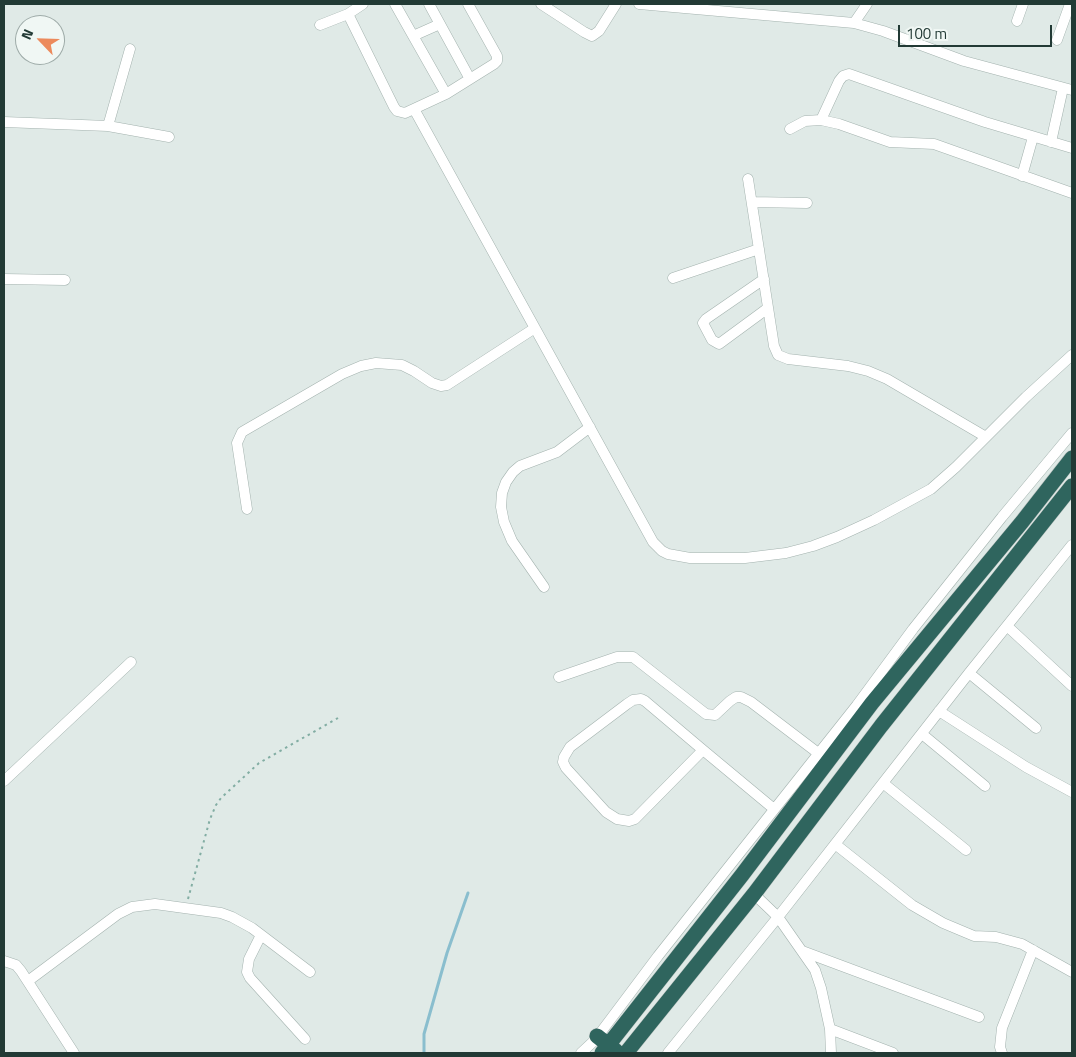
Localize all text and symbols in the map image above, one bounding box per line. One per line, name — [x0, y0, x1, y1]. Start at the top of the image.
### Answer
north arrow — [15, 15, 65, 65]
scale bar — [901, 15, 1055, 47]
text: 100 m — [906, 22, 947, 45]
text: N — [15, 25, 38, 43]

